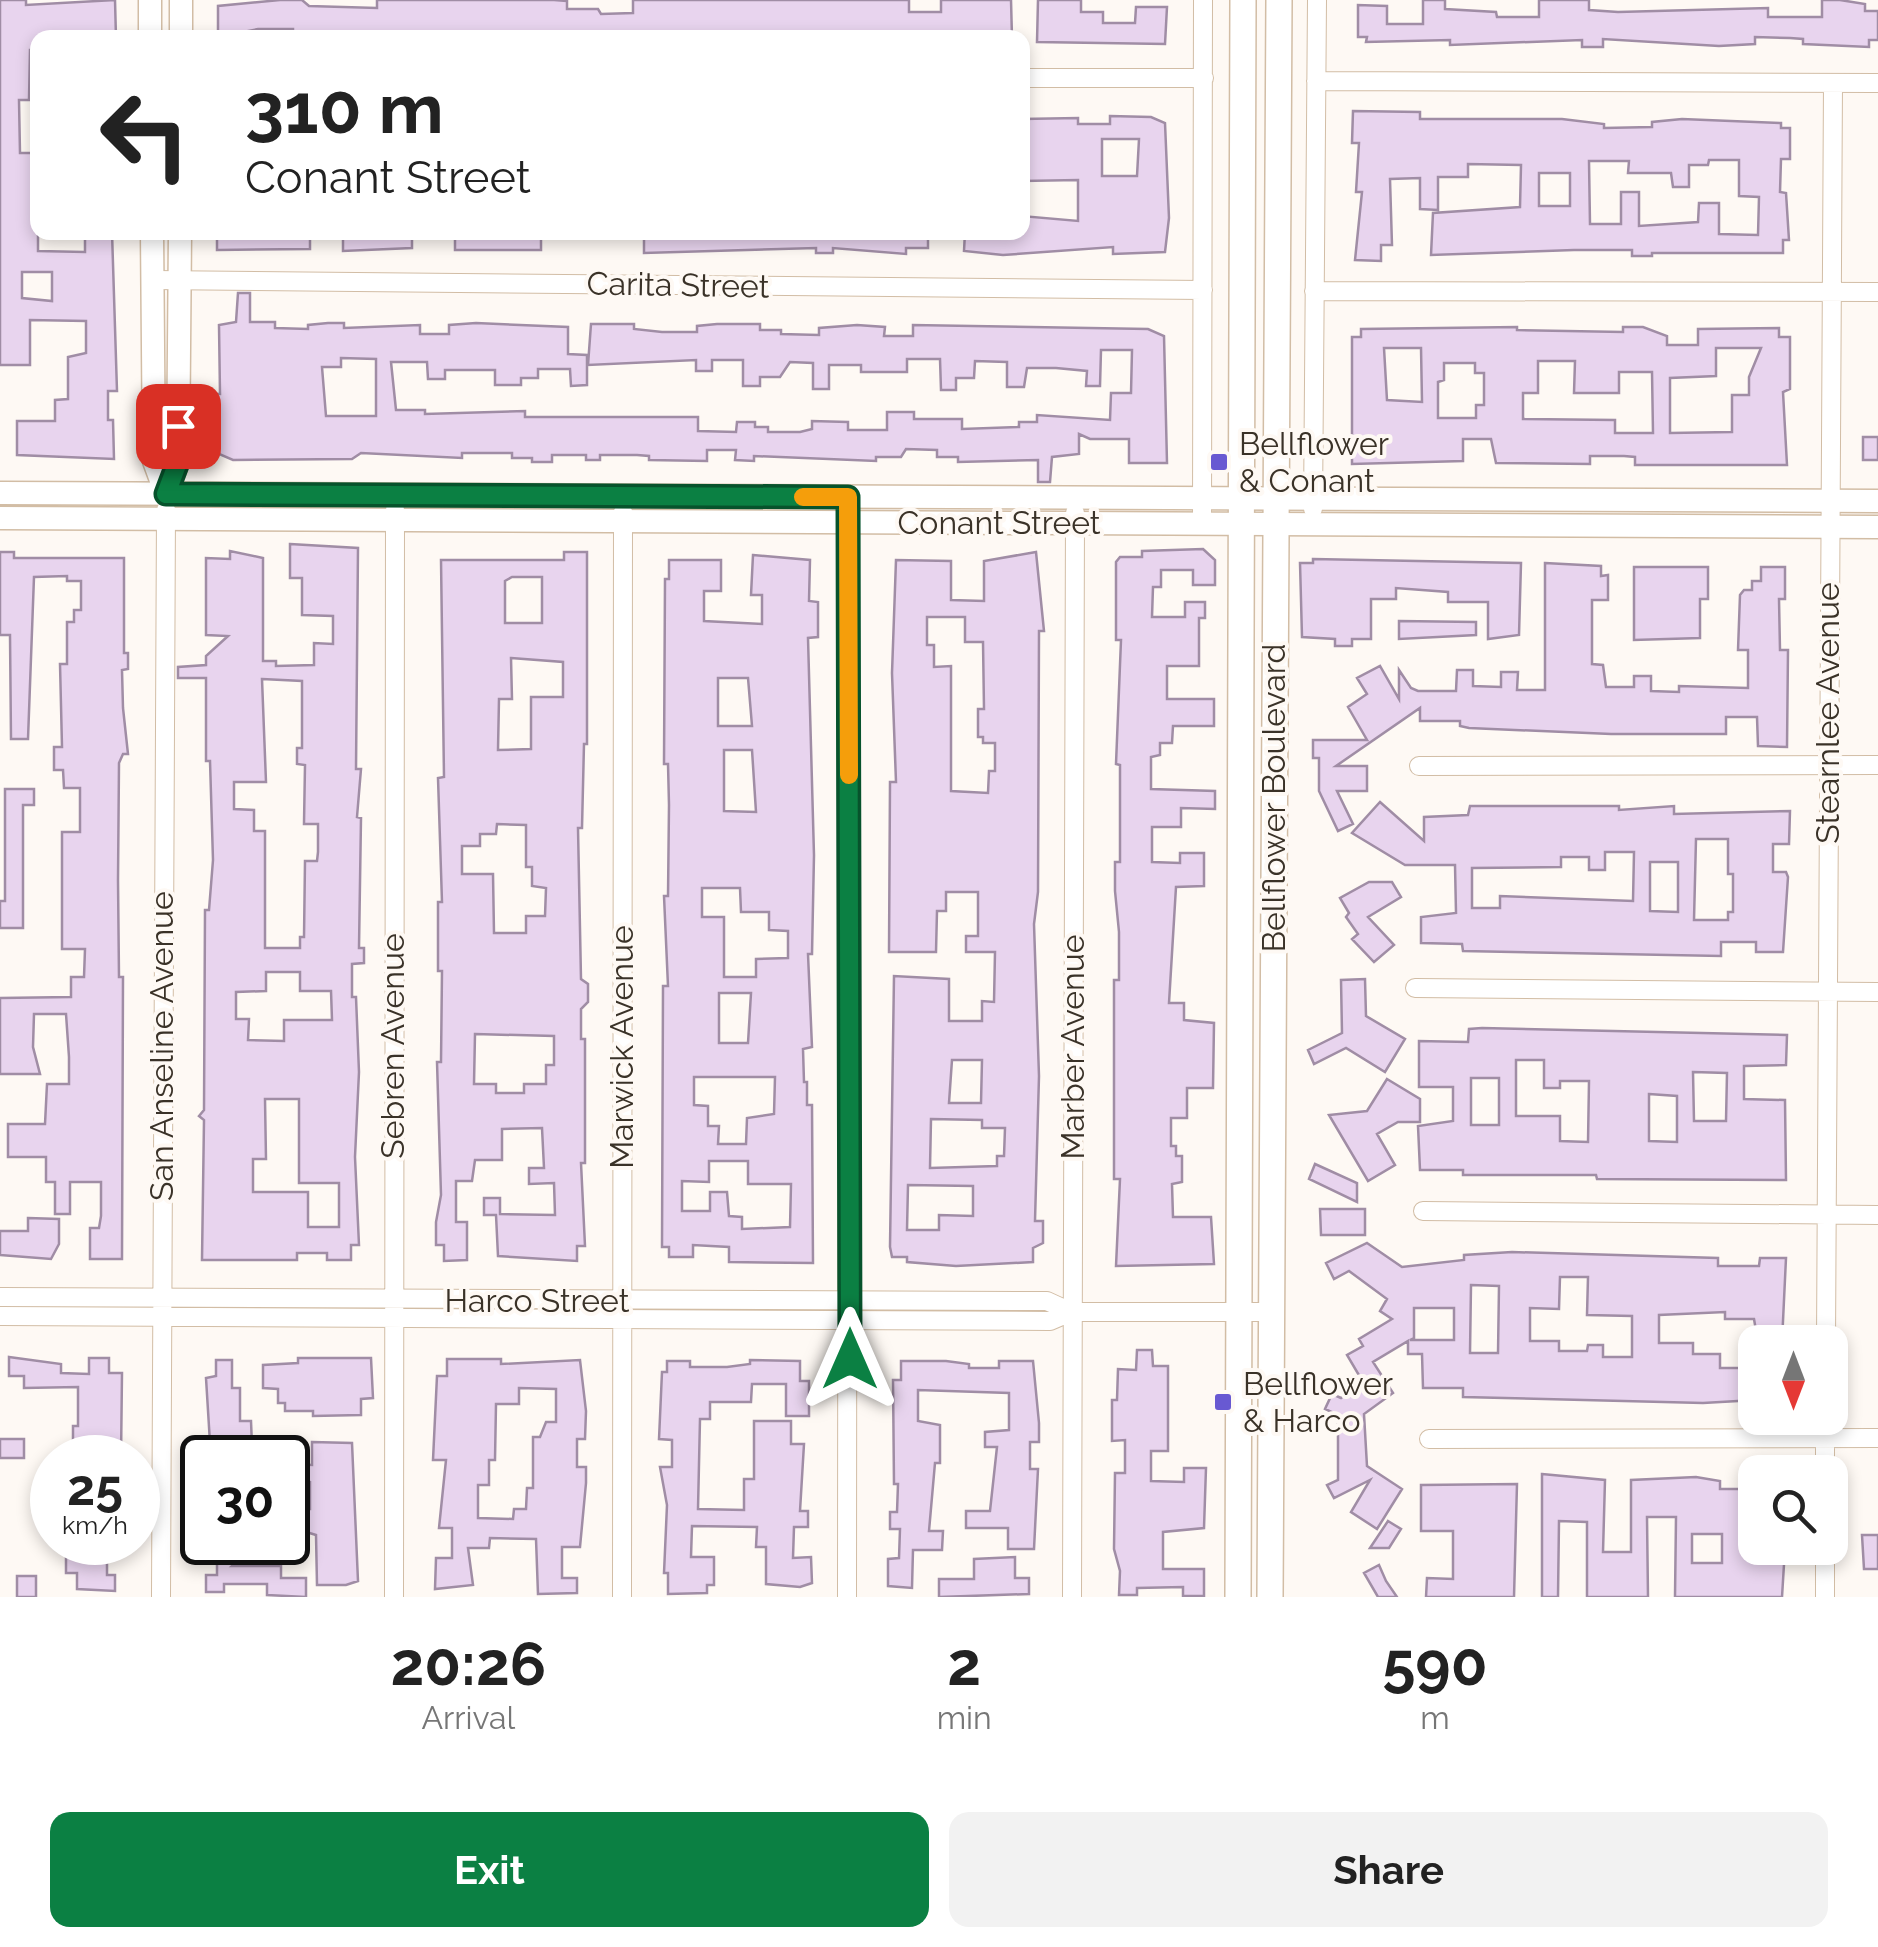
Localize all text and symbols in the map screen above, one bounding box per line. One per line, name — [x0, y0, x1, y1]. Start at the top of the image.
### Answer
text: 310 m — [245, 67, 444, 149]
icon: left — [80, 70, 210, 200]
text: Conant Street — [245, 151, 531, 204]
street label: Carita Street — [586, 264, 770, 305]
pin — [136, 384, 221, 469]
icon: arrive — [151, 399, 206, 454]
place label: Bellflower & Conant — [1239, 425, 1389, 499]
marker: Bellflower & Conant — [1208, 451, 1230, 473]
street label: Conant Street — [897, 504, 1101, 541]
street label: Stearnlee Avenue — [1809, 582, 1846, 844]
street label: Bellflower Boulevard — [1255, 644, 1292, 952]
street label: San Anseline Avenue — [143, 891, 180, 1201]
street label: Marwick Avenue — [603, 925, 640, 1169]
street label: Sebren Avenue — [374, 933, 411, 1159]
street label: Marber Avenue — [1054, 934, 1091, 1160]
street label: Harco Street — [445, 1282, 630, 1319]
position arrow — [798, 1307, 902, 1411]
north arrow — [1738, 1325, 1848, 1435]
map controls — [1738, 1325, 1848, 1565]
place label: Bellflower & Harco — [1243, 1365, 1393, 1439]
marker: Bellflower & Harco — [1212, 1391, 1234, 1413]
speed limit sign: 30 — [180, 1435, 310, 1565]
button: search — [1738, 1455, 1848, 1565]
text: 25 — [67, 1458, 123, 1517]
text: km/h — [62, 1510, 128, 1540]
text: 20:26 — [390, 1629, 546, 1699]
text: 2 — [947, 1629, 981, 1699]
text: 590 — [1382, 1629, 1488, 1699]
text: Arrival — [421, 1699, 515, 1736]
text: min — [937, 1699, 992, 1736]
text: m — [1420, 1699, 1450, 1736]
button: Exit — [50, 1812, 929, 1927]
button: Share — [949, 1812, 1828, 1927]

